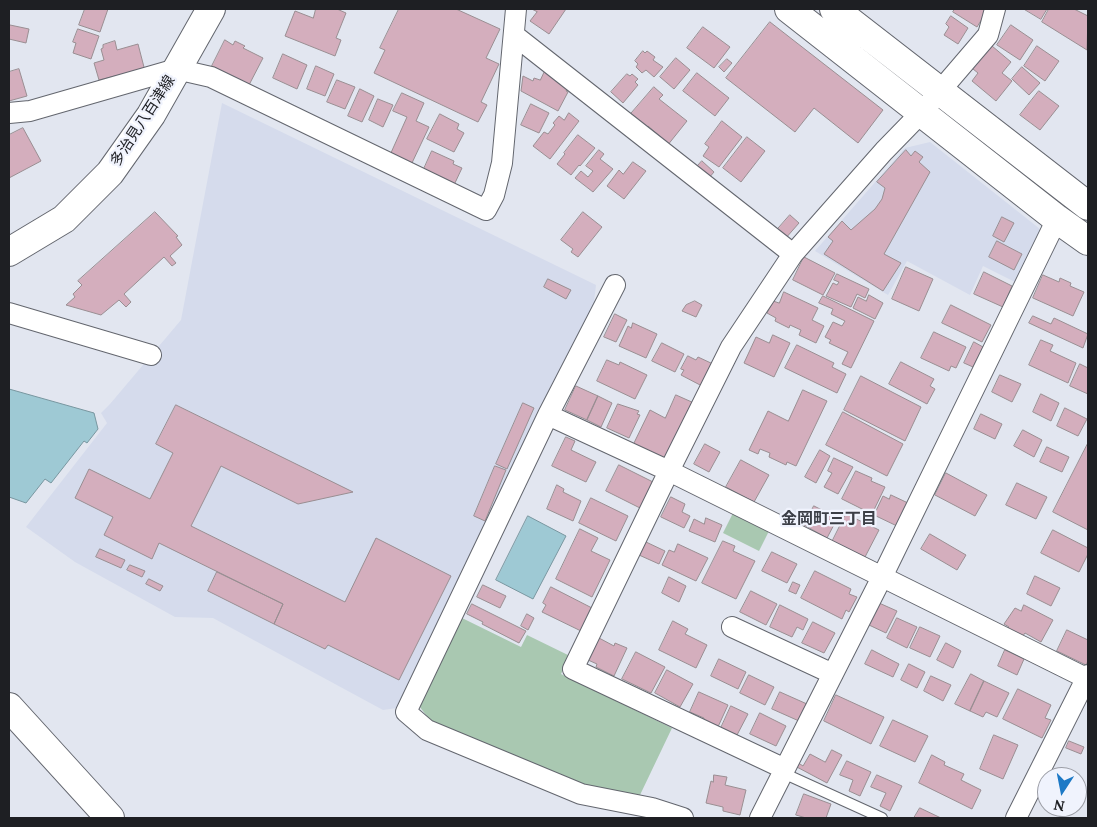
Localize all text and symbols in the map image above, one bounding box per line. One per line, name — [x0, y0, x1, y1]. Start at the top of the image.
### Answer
street label: 多治見八百津線 — [107, 72, 179, 170]
district label: 金岡町三丁目 — [781, 509, 877, 529]
north arrow — [1037, 767, 1087, 817]
text: N — [1052, 796, 1066, 816]

